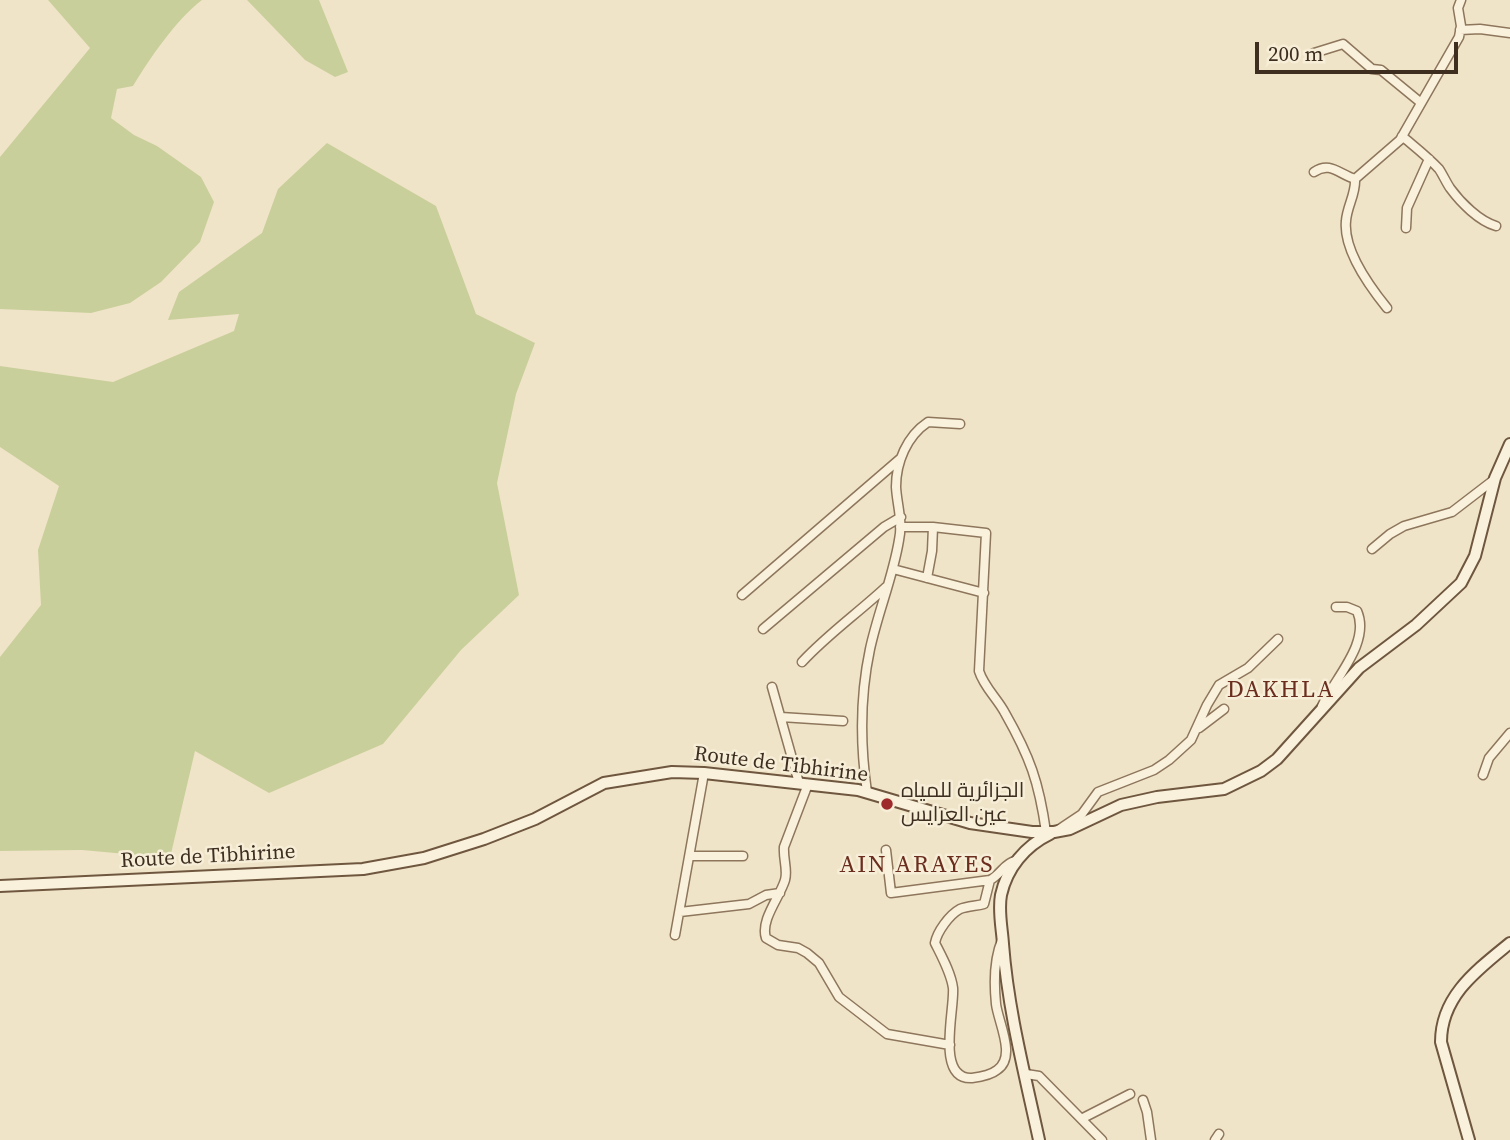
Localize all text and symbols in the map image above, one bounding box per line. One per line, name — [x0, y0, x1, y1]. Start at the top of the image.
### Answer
scale bar — [1258, 28, 1461, 72]
text: 200 m — [1268, 39, 1323, 68]
district label: DAKHLA — [1228, 677, 1334, 705]
street label: Route de Tibhirine — [692, 742, 870, 788]
place label: الجزائرية للمياه عين العرايس — [901, 779, 1024, 829]
marker: الجزائرية للمياه عين العرايس — [879, 796, 895, 812]
street label: Route de Tibhirine — [120, 840, 296, 874]
district label: AIN ARAYES — [841, 852, 993, 880]

